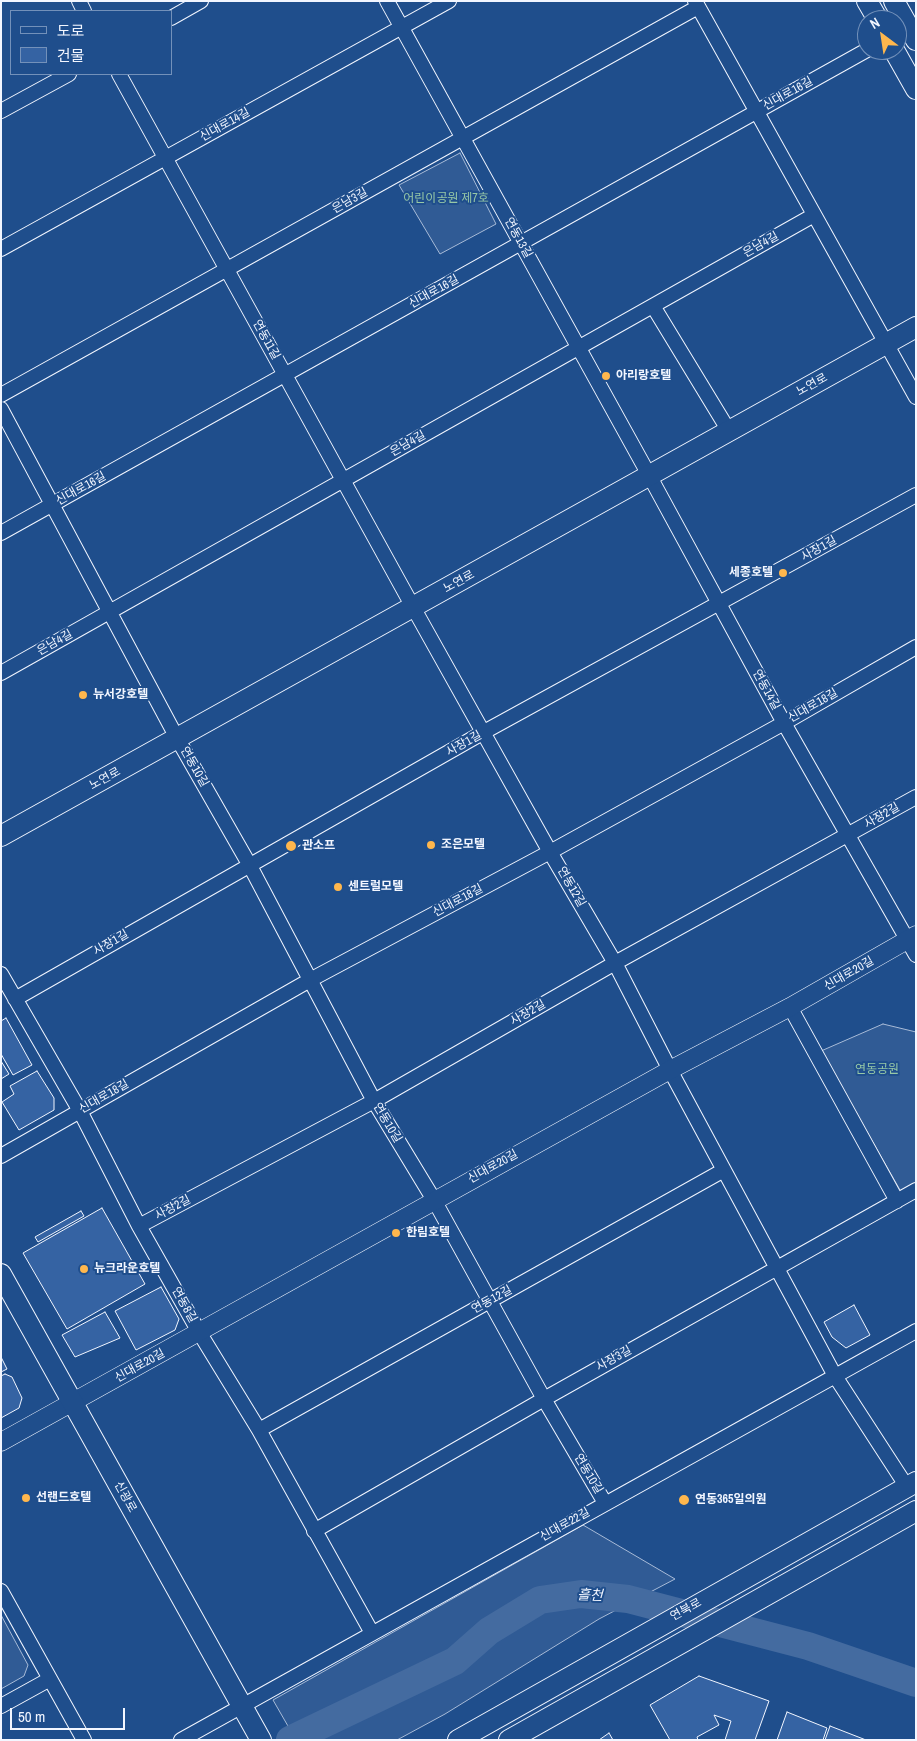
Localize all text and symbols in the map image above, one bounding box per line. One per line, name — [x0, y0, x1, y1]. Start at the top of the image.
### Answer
legend — [10, 10, 172, 75]
north arrow — [857, 10, 907, 60]
text: N — [867, 13, 883, 33]
text: 도로 — [57, 20, 85, 41]
text: 건물 — [57, 45, 85, 66]
street label: 신대로16길 — [760, 74, 816, 114]
street label: 신대로14길 — [197, 105, 253, 145]
street label: 은남3길 — [330, 185, 370, 217]
park label: 어린이공원 제7호 — [403, 192, 489, 206]
street label: 연동13길 — [501, 215, 535, 261]
street label: 은남4길 — [741, 229, 781, 261]
street label: 신대로16길 — [406, 272, 462, 312]
street label: 연동11길 — [249, 318, 283, 362]
place label: 아리랑호텔 — [616, 369, 671, 383]
marker: 아리랑호텔 — [600, 370, 612, 382]
street label: 노연로 — [794, 371, 830, 399]
street label: 은남4길 — [388, 428, 428, 460]
street label: 신대로16길 — [53, 469, 109, 509]
street label: 사장1길 — [799, 533, 839, 565]
place label: 세종호텔 — [729, 566, 773, 580]
marker: 세종호텔 — [777, 567, 789, 579]
street label: 노연로 — [441, 568, 477, 596]
street label: 은남4길 — [35, 627, 75, 659]
street label: 연동14길 — [749, 667, 783, 713]
street label: 신대로18길 — [786, 686, 840, 726]
place label: 뉴서강호텔 — [93, 688, 148, 702]
marker: 뉴서강호텔 — [77, 689, 89, 701]
street label: 사장1길 — [444, 728, 484, 760]
street label: 연동10길 — [177, 744, 211, 790]
street label: 노연로 — [87, 765, 123, 793]
street label: 사장2길 — [862, 800, 902, 832]
place label: 조은모텔 — [441, 838, 485, 852]
marker: 관소프 — [284, 839, 298, 853]
place label: 관소프 — [302, 839, 335, 853]
marker: 조은모텔 — [425, 839, 437, 851]
street label: 연동12길 — [554, 864, 588, 910]
place label: 센트럴모텔 — [348, 880, 403, 894]
marker: 센트럴모텔 — [332, 881, 344, 893]
street label: 신대로18길 — [430, 882, 486, 920]
street label: 사장1길 — [91, 927, 131, 959]
street label: 신대로20길 — [822, 954, 876, 994]
street label: 사장2길 — [508, 997, 548, 1029]
park label: 연동공원 — [855, 1063, 899, 1077]
street label: 신대로18길 — [77, 1077, 131, 1117]
street label: 연동10길 — [369, 1100, 405, 1146]
street label: 신대로20길 — [465, 1147, 521, 1187]
street label: 사장2길 — [153, 1193, 193, 1223]
place label: 한림호텔 — [406, 1226, 450, 1240]
marker: 한림호텔 — [390, 1227, 402, 1239]
place label: 뉴크라운호텔 — [94, 1262, 160, 1276]
marker: 뉴크라운호텔 — [78, 1263, 90, 1275]
street label: 연동12길 — [469, 1283, 515, 1317]
street label: 연동8길 — [168, 1285, 200, 1325]
street label: 사장3길 — [594, 1343, 634, 1375]
street label: 신대로20길 — [112, 1346, 168, 1386]
street label: 연동10길 — [570, 1451, 606, 1497]
street label: 신광로 — [111, 1479, 139, 1515]
place label: 선랜드호텔 — [36, 1491, 91, 1505]
marker: 선랜드호텔 — [20, 1492, 32, 1504]
marker: 연동365일의원 — [677, 1493, 691, 1507]
place label: 연동365일의원 — [695, 1493, 767, 1507]
street label: 신대로22길 — [537, 1505, 593, 1545]
water label: 흘천 — [577, 1587, 603, 1605]
street label: 연북로 — [668, 1596, 704, 1624]
scale bar — [12, 1698, 128, 1730]
text: 50 m — [18, 1706, 45, 1727]

